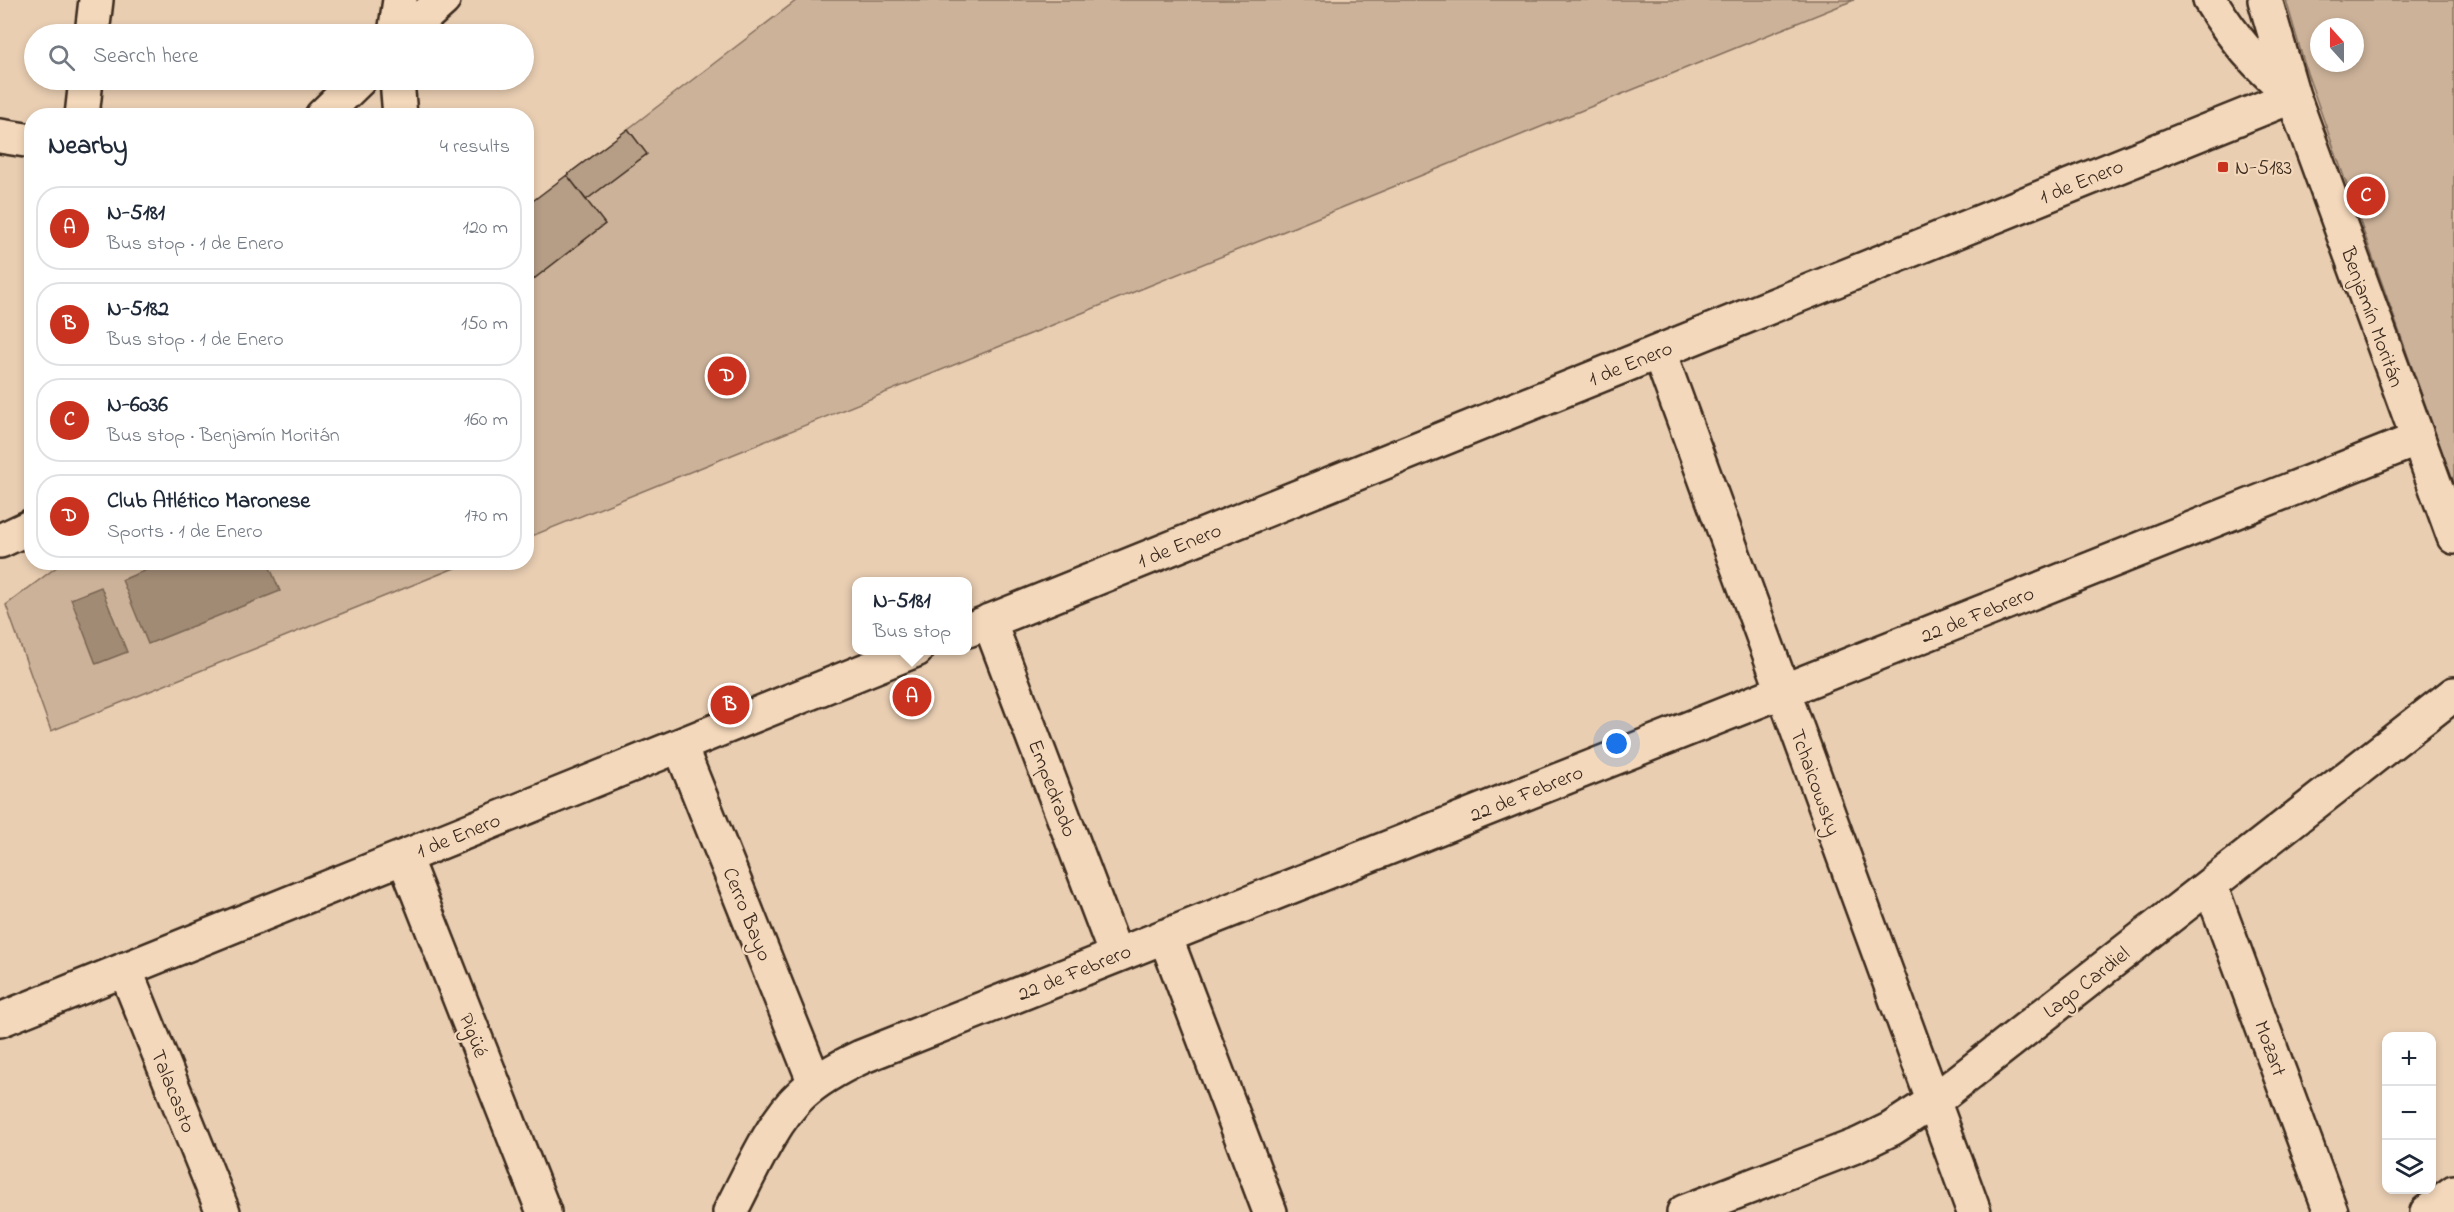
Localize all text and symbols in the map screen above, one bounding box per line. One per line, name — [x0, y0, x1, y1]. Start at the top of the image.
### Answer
north arrow — [2310, 18, 2364, 72]
search box — [24, 24, 534, 90]
icon: search — [45, 41, 78, 74]
text: Search here — [93, 41, 198, 73]
text: Nearby — [48, 128, 127, 166]
text: 4 results — [440, 133, 510, 162]
street label: 1 de Enero — [2035, 152, 2128, 213]
place label: N-5183 — [2235, 154, 2292, 184]
marker: N-5183 — [2216, 160, 2230, 174]
pin: C — [2346, 174, 2386, 218]
text: N-5181 — [107, 198, 165, 230]
text: A — [63, 214, 76, 243]
text: 120 m — [463, 214, 508, 243]
text: Bus stop · 1 de Enero — [107, 230, 284, 259]
street label: Benjamín Moritán — [2332, 242, 2410, 392]
text: N-5182 — [107, 294, 169, 326]
text: B — [63, 310, 76, 339]
text: 150 m — [461, 310, 508, 339]
text: Bus stop · 1 de Enero — [107, 326, 284, 355]
street label: 1 de Enero — [1584, 334, 1677, 395]
pin: D — [708, 354, 746, 398]
text: N-6036 — [107, 390, 168, 422]
text: C — [64, 406, 75, 435]
text: 160 m — [464, 406, 508, 435]
text: Bus stop · Benjamín Moritán — [107, 422, 340, 451]
text: Club Atlético Maronese — [107, 486, 310, 518]
text: D — [62, 502, 77, 531]
text: 170 m — [464, 502, 508, 531]
street label: 1 de Enero — [1133, 516, 1226, 577]
text: Sports · 1 de Enero — [107, 518, 263, 547]
popup — [852, 577, 972, 655]
street label: 22 de Febrero — [1916, 579, 2039, 652]
text: N-5181 — [873, 586, 931, 618]
text: Bus stop — [873, 618, 951, 647]
pin: A — [892, 674, 932, 720]
pin: B — [710, 682, 750, 728]
street label: Tchaicowsky — [1779, 725, 1847, 841]
your location — [1602, 729, 1631, 758]
street label: Empedrado — [1019, 736, 1083, 842]
street label: 22 de Febrero — [1465, 758, 1588, 831]
street label: 1 de Enero — [412, 806, 505, 867]
street label: Cerro Bayo — [712, 863, 779, 967]
street label: 22 de Febrero — [1013, 937, 1136, 1010]
street label: Lago Cardiel — [2038, 940, 2138, 1029]
street label: Pigüé — [448, 1009, 495, 1064]
street label: Mozart — [2245, 1017, 2293, 1081]
map controls — [2382, 1032, 2436, 1194]
button: + — [2382, 1032, 2436, 1086]
street label: Talacasto — [142, 1046, 202, 1138]
button: − — [2382, 1086, 2436, 1140]
button: layers — [2382, 1140, 2436, 1194]

